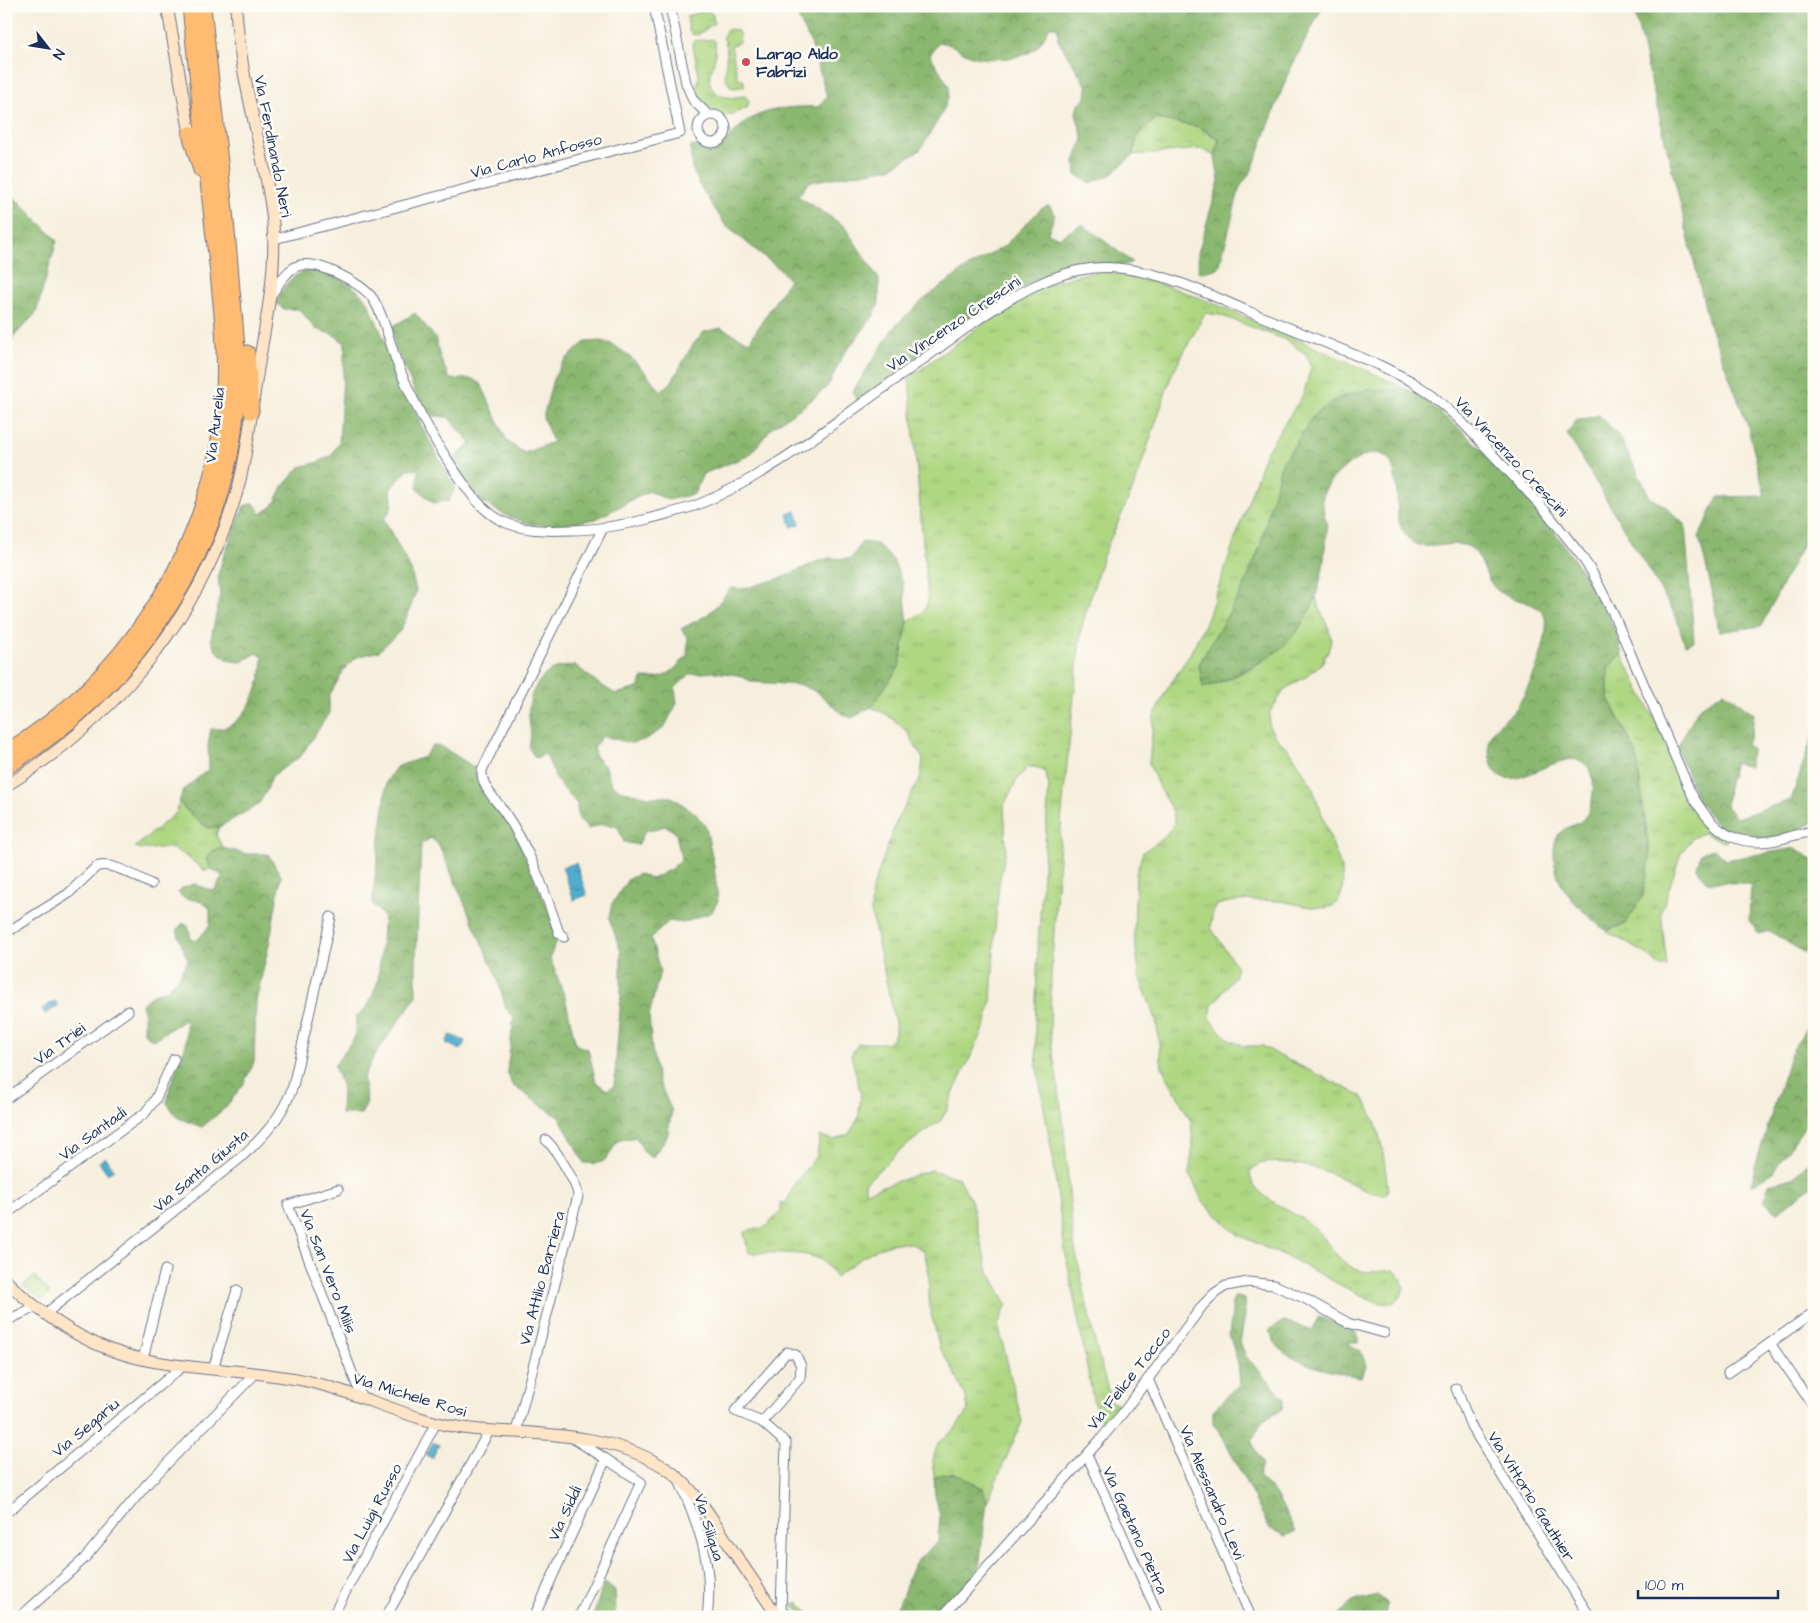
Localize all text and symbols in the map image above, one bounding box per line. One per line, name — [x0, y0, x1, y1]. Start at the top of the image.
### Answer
north arrow — [22, 22, 72, 72]
place label: Largo Aldo Fabrizi — [756, 43, 839, 83]
text: N — [47, 45, 69, 63]
marker: Largo Aldo Fabrizi — [740, 56, 752, 68]
street label: Via Ferdinando Neri — [248, 73, 298, 219]
street label: Via Carlo Anfosso — [468, 128, 604, 184]
street label: Via Vincenzo Crescini — [882, 270, 1025, 377]
street label: Via Aurelia — [199, 386, 231, 464]
street label: Via Vincenzo Crescini — [1450, 392, 1573, 522]
street label: Via Triei — [29, 1017, 91, 1070]
street label: Via Santadi — [54, 1101, 131, 1166]
street label: Via Santa Giusta — [148, 1124, 253, 1217]
street label: Via San Vero Milis — [294, 1206, 362, 1337]
street label: Via Attilio Barriera — [513, 1209, 570, 1348]
street label: Via Felice Tocco — [1082, 1323, 1176, 1435]
street label: Via Michele Rosi — [350, 1367, 470, 1423]
street label: Via Segariu — [47, 1393, 125, 1463]
street label: Via Alessandro Levi — [1174, 1422, 1250, 1563]
street label: Via Vittorio Gauthier — [1482, 1427, 1580, 1566]
street label: Via Luigi Russo — [336, 1460, 408, 1568]
street label: Via Gaetano Pietra — [1097, 1463, 1173, 1598]
street label: Via Siddi — [543, 1482, 587, 1545]
street label: Via Siliqua — [688, 1491, 730, 1564]
scale bar — [1638, 1568, 1778, 1600]
text: 100 m — [1645, 1575, 1684, 1596]

